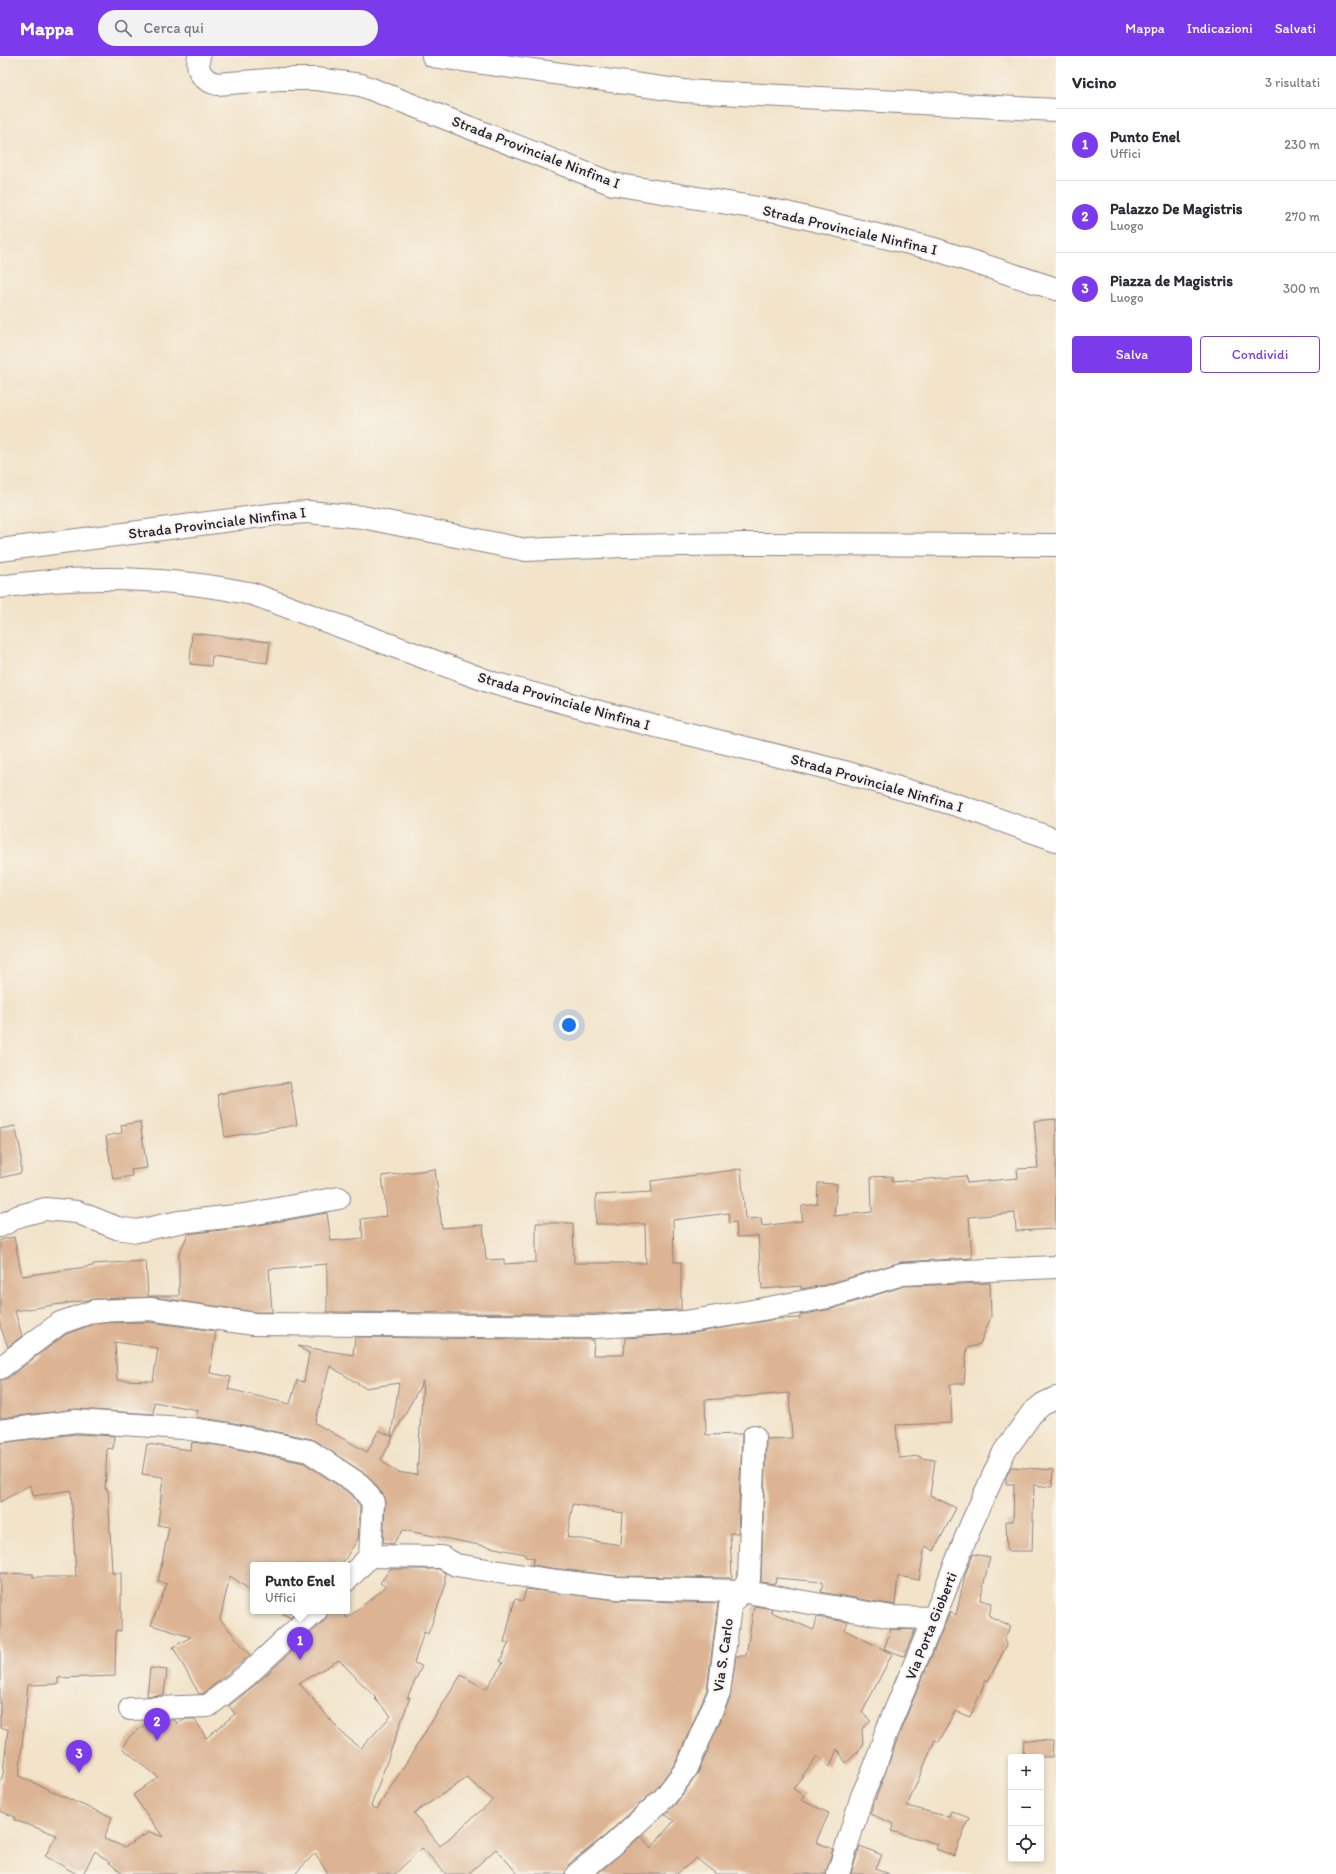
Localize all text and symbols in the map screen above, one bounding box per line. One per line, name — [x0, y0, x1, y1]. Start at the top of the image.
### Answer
search box — [98, 10, 378, 46]
text: Mappa — [20, 17, 74, 40]
icon: search — [112, 17, 134, 39]
text: Cerca qui — [144, 19, 204, 37]
text: Mappa — [1125, 20, 1165, 37]
text: Indicazioni — [1187, 20, 1253, 37]
text: Salvati — [1275, 20, 1316, 37]
text: Vicino — [1072, 72, 1116, 92]
text: 3 risultati — [1265, 75, 1320, 90]
street label: Strada Provinciale Ninfina I — [449, 112, 623, 192]
text: Punto Enel — [1110, 128, 1180, 146]
text: 1 — [1082, 137, 1088, 152]
text: 230 m — [1284, 137, 1320, 152]
text: Uffici — [1110, 146, 1141, 161]
text: Palazzo De Magistris — [1110, 200, 1243, 218]
street label: Strada Provinciale Ninfina I — [761, 201, 939, 259]
text: 2 — [1082, 209, 1088, 224]
text: 270 m — [1285, 209, 1320, 224]
text: Luogo — [1110, 218, 1144, 233]
text: Piazza de Magistris — [1110, 272, 1233, 290]
text: 3 — [1081, 281, 1089, 296]
text: 300 m — [1283, 281, 1320, 296]
text: Luogo — [1110, 290, 1144, 305]
button: Salva — [1072, 336, 1192, 373]
button: Condividi — [1200, 336, 1320, 373]
street label: Strada Provinciale Ninfina I — [127, 503, 307, 543]
street label: Strada Provinciale Ninfina I — [476, 668, 652, 734]
street label: Strada Provinciale Ninfina I — [789, 750, 965, 816]
your location — [559, 1015, 579, 1035]
popup — [250, 1562, 350, 1614]
street label: Via Porta Gioberti — [901, 1570, 961, 1682]
text: Punto Enel — [265, 1572, 335, 1590]
text: Uffici — [265, 1590, 296, 1605]
street label: Via S. Carlo — [709, 1617, 737, 1693]
pin: 1 — [287, 1627, 313, 1660]
pin: 2 — [144, 1708, 170, 1741]
pin: 3 — [66, 1740, 92, 1773]
map controls — [1008, 1754, 1044, 1862]
button: + — [1008, 1754, 1044, 1790]
button: − — [1008, 1790, 1044, 1826]
button: locate — [1008, 1826, 1044, 1862]

